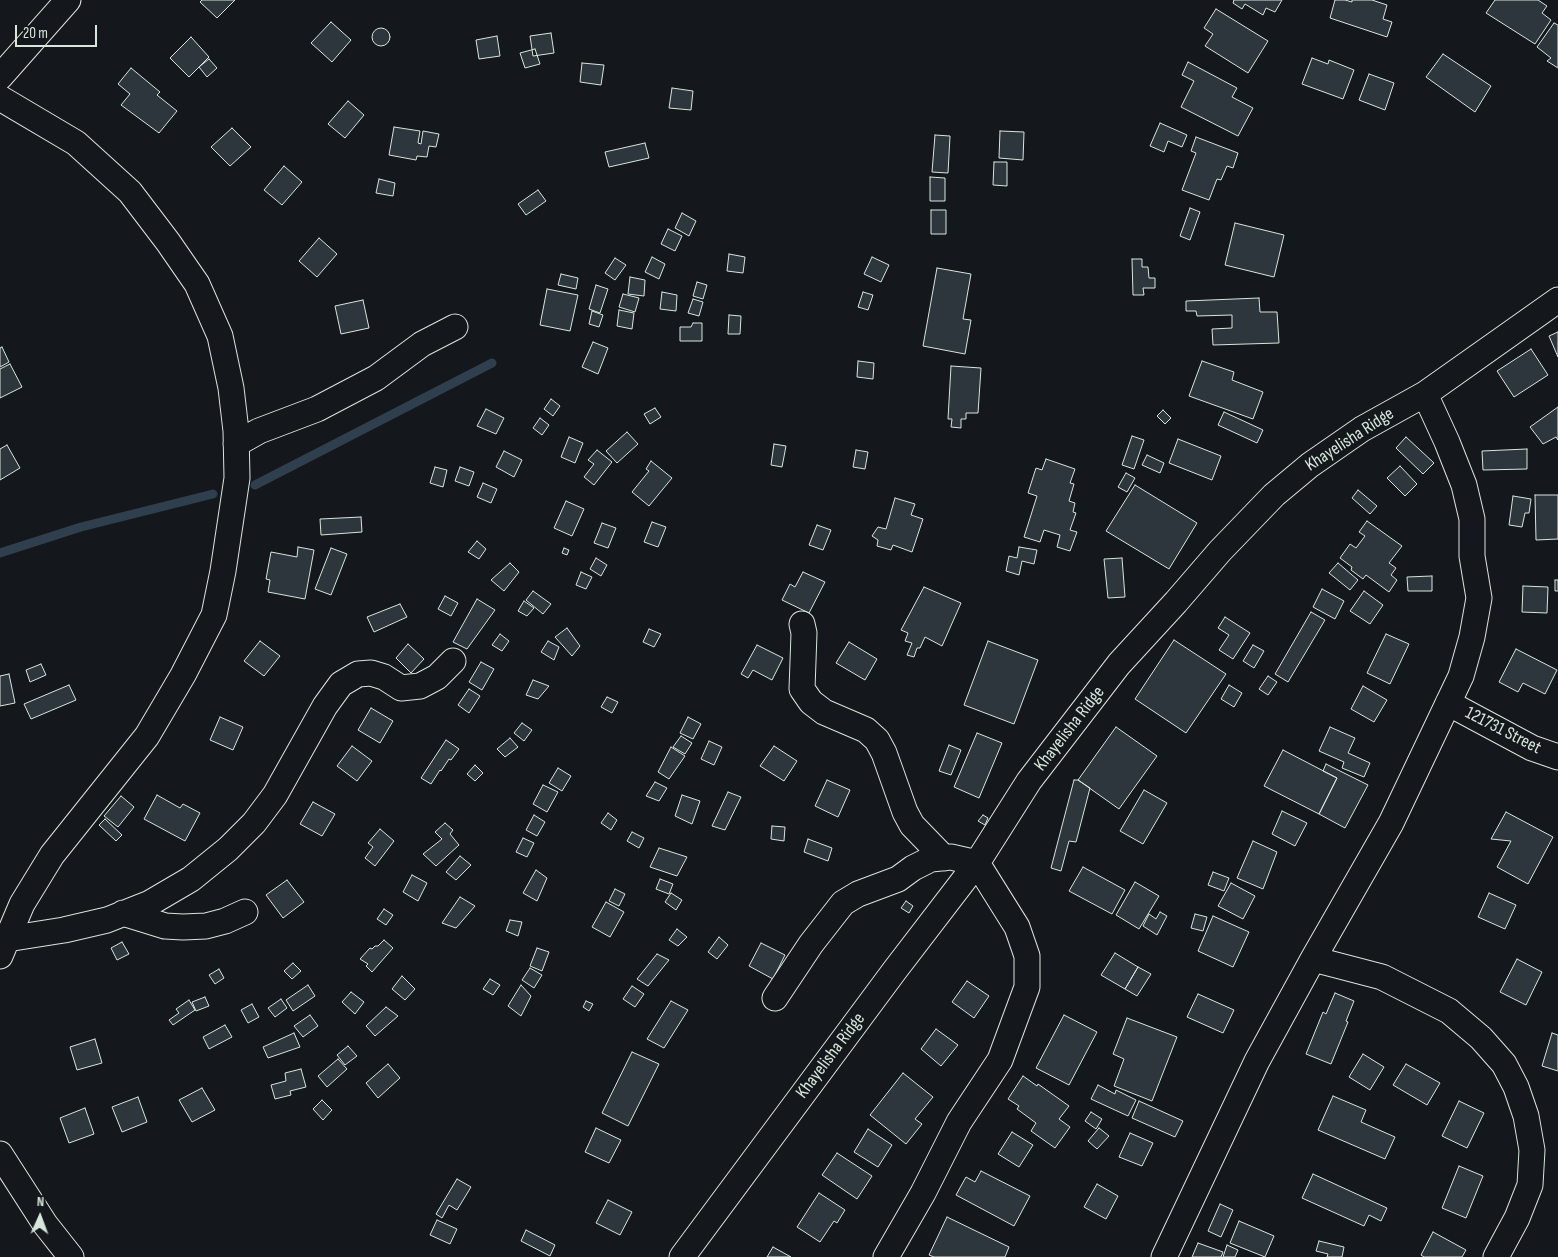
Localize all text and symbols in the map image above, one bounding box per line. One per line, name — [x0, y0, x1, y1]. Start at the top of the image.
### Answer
scale bar — [18, 15, 100, 47]
text: 20 m — [23, 24, 48, 43]
street label: Khayelisha Ridge — [1302, 403, 1398, 477]
street label: Khayelisha Ridge — [1030, 682, 1110, 776]
street label: 121731 Street — [1462, 703, 1544, 759]
street label: Khayelisha Ridge — [792, 1009, 870, 1103]
north arrow — [15, 1192, 65, 1242]
text: N — [36, 1193, 45, 1210]

